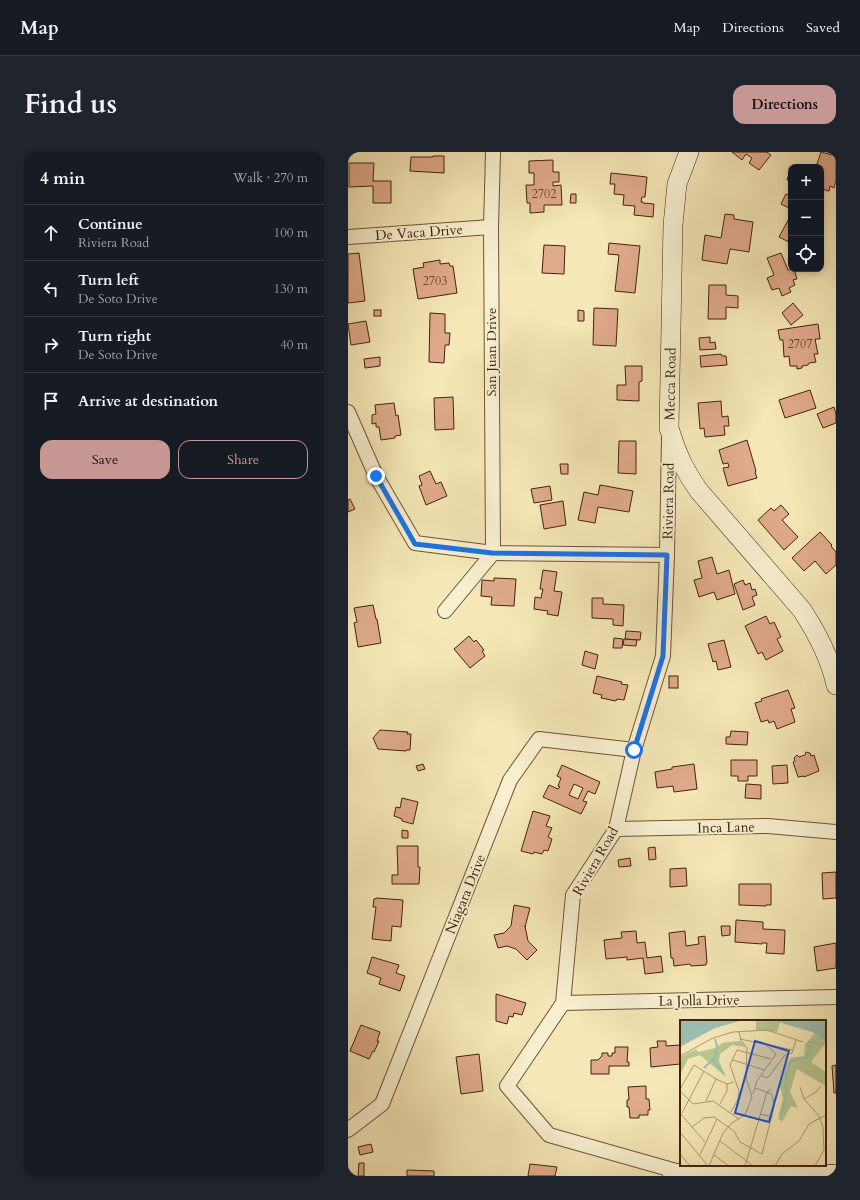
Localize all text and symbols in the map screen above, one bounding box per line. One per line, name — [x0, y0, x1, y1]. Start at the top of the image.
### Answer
text: Map — [20, 15, 59, 41]
text: Map — [674, 18, 700, 37]
text: Directions — [722, 18, 784, 37]
text: Saved — [806, 18, 840, 37]
text: Find us — [24, 85, 117, 123]
button: Directions — [733, 85, 836, 124]
map controls — [788, 164, 824, 272]
button: + — [788, 164, 824, 200]
text: 4 min — [40, 167, 85, 190]
text: Walk · 270 m — [233, 169, 308, 187]
house number: 2702 — [532, 186, 556, 202]
button: − — [788, 200, 824, 236]
text: Continue — [78, 214, 143, 234]
street label: De Vaca Drive — [375, 220, 464, 245]
icon: ahead — [40, 222, 62, 244]
text: 100 m — [274, 224, 308, 242]
text: Riviera Road — [78, 234, 149, 252]
button: locate — [788, 236, 824, 272]
text: Turn left — [78, 270, 139, 290]
house number: 2703 — [423, 273, 447, 289]
icon: left — [40, 278, 62, 300]
text: 130 m — [274, 280, 308, 298]
text: De Soto Drive — [78, 290, 158, 308]
street label: San Juan Drive — [482, 308, 501, 396]
text: Turn right — [78, 326, 151, 346]
icon: right — [40, 334, 62, 356]
text: 40 m — [280, 336, 308, 354]
house number: 2707 — [788, 336, 812, 352]
text: De Soto Drive — [78, 346, 158, 364]
street label: Mecca Road — [660, 347, 681, 421]
icon: arrive — [40, 390, 62, 412]
text: Arrive at destination — [78, 391, 218, 411]
button: Save — [40, 440, 170, 479]
button: Share — [178, 440, 308, 479]
street label: Riviera Road — [658, 462, 679, 540]
route end — [367, 467, 385, 485]
route start — [625, 741, 643, 759]
street label: Inca Lane — [697, 817, 755, 838]
street label: Riviera Road — [568, 823, 623, 899]
street label: Niagara Drive — [441, 851, 490, 937]
street label: La Jolla Drive — [658, 990, 740, 1011]
inset map — [680, 1020, 826, 1166]

